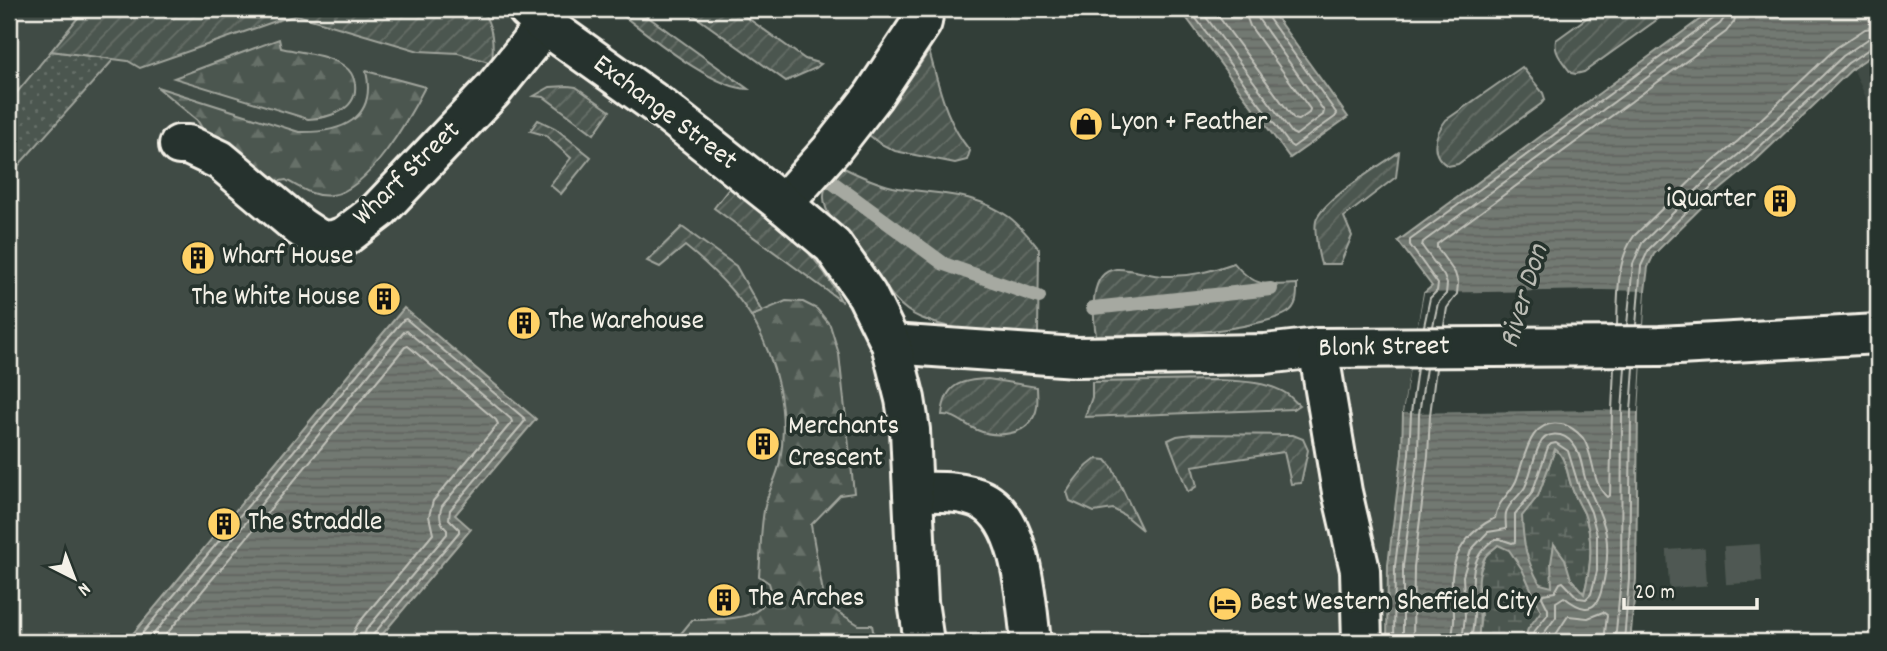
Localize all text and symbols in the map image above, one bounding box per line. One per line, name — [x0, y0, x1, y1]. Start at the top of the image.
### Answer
street label: Exchange Street — [583, 46, 745, 182]
place label: Lyon + Feather — [1110, 104, 1268, 144]
shop icon: Lyon + Feather — [1067, 105, 1105, 143]
street label: Wharf Street — [345, 113, 471, 237]
place label: iQuarter — [1666, 181, 1757, 221]
building icon: iQuarter — [1761, 182, 1799, 220]
place label: Wharf House — [222, 238, 354, 278]
building icon: Wharf House — [179, 239, 217, 277]
water label: River Don — [1490, 239, 1562, 354]
place label: The White House — [191, 279, 360, 319]
building icon: The White House — [365, 280, 403, 318]
place label: The Warehouse — [548, 303, 704, 343]
building icon: The Warehouse — [505, 304, 543, 342]
street label: Blonk Street — [1318, 328, 1450, 370]
place label: Merchants Crescent — [788, 408, 899, 480]
building icon: Merchants Crescent — [744, 425, 782, 463]
place label: The Straddle — [248, 504, 382, 544]
building icon: The Straddle — [205, 505, 243, 543]
north arrow — [38, 542, 108, 612]
scale bar — [1624, 567, 1758, 611]
text: N — [71, 575, 96, 601]
text: 20 m — [1635, 579, 1675, 609]
place label: The Arches — [748, 580, 865, 620]
building icon: The Arches — [705, 581, 743, 619]
place label: Best Western Sheffield City — [1250, 584, 1537, 624]
hotel icon: Best Western Sheffield City — [1206, 585, 1244, 623]

